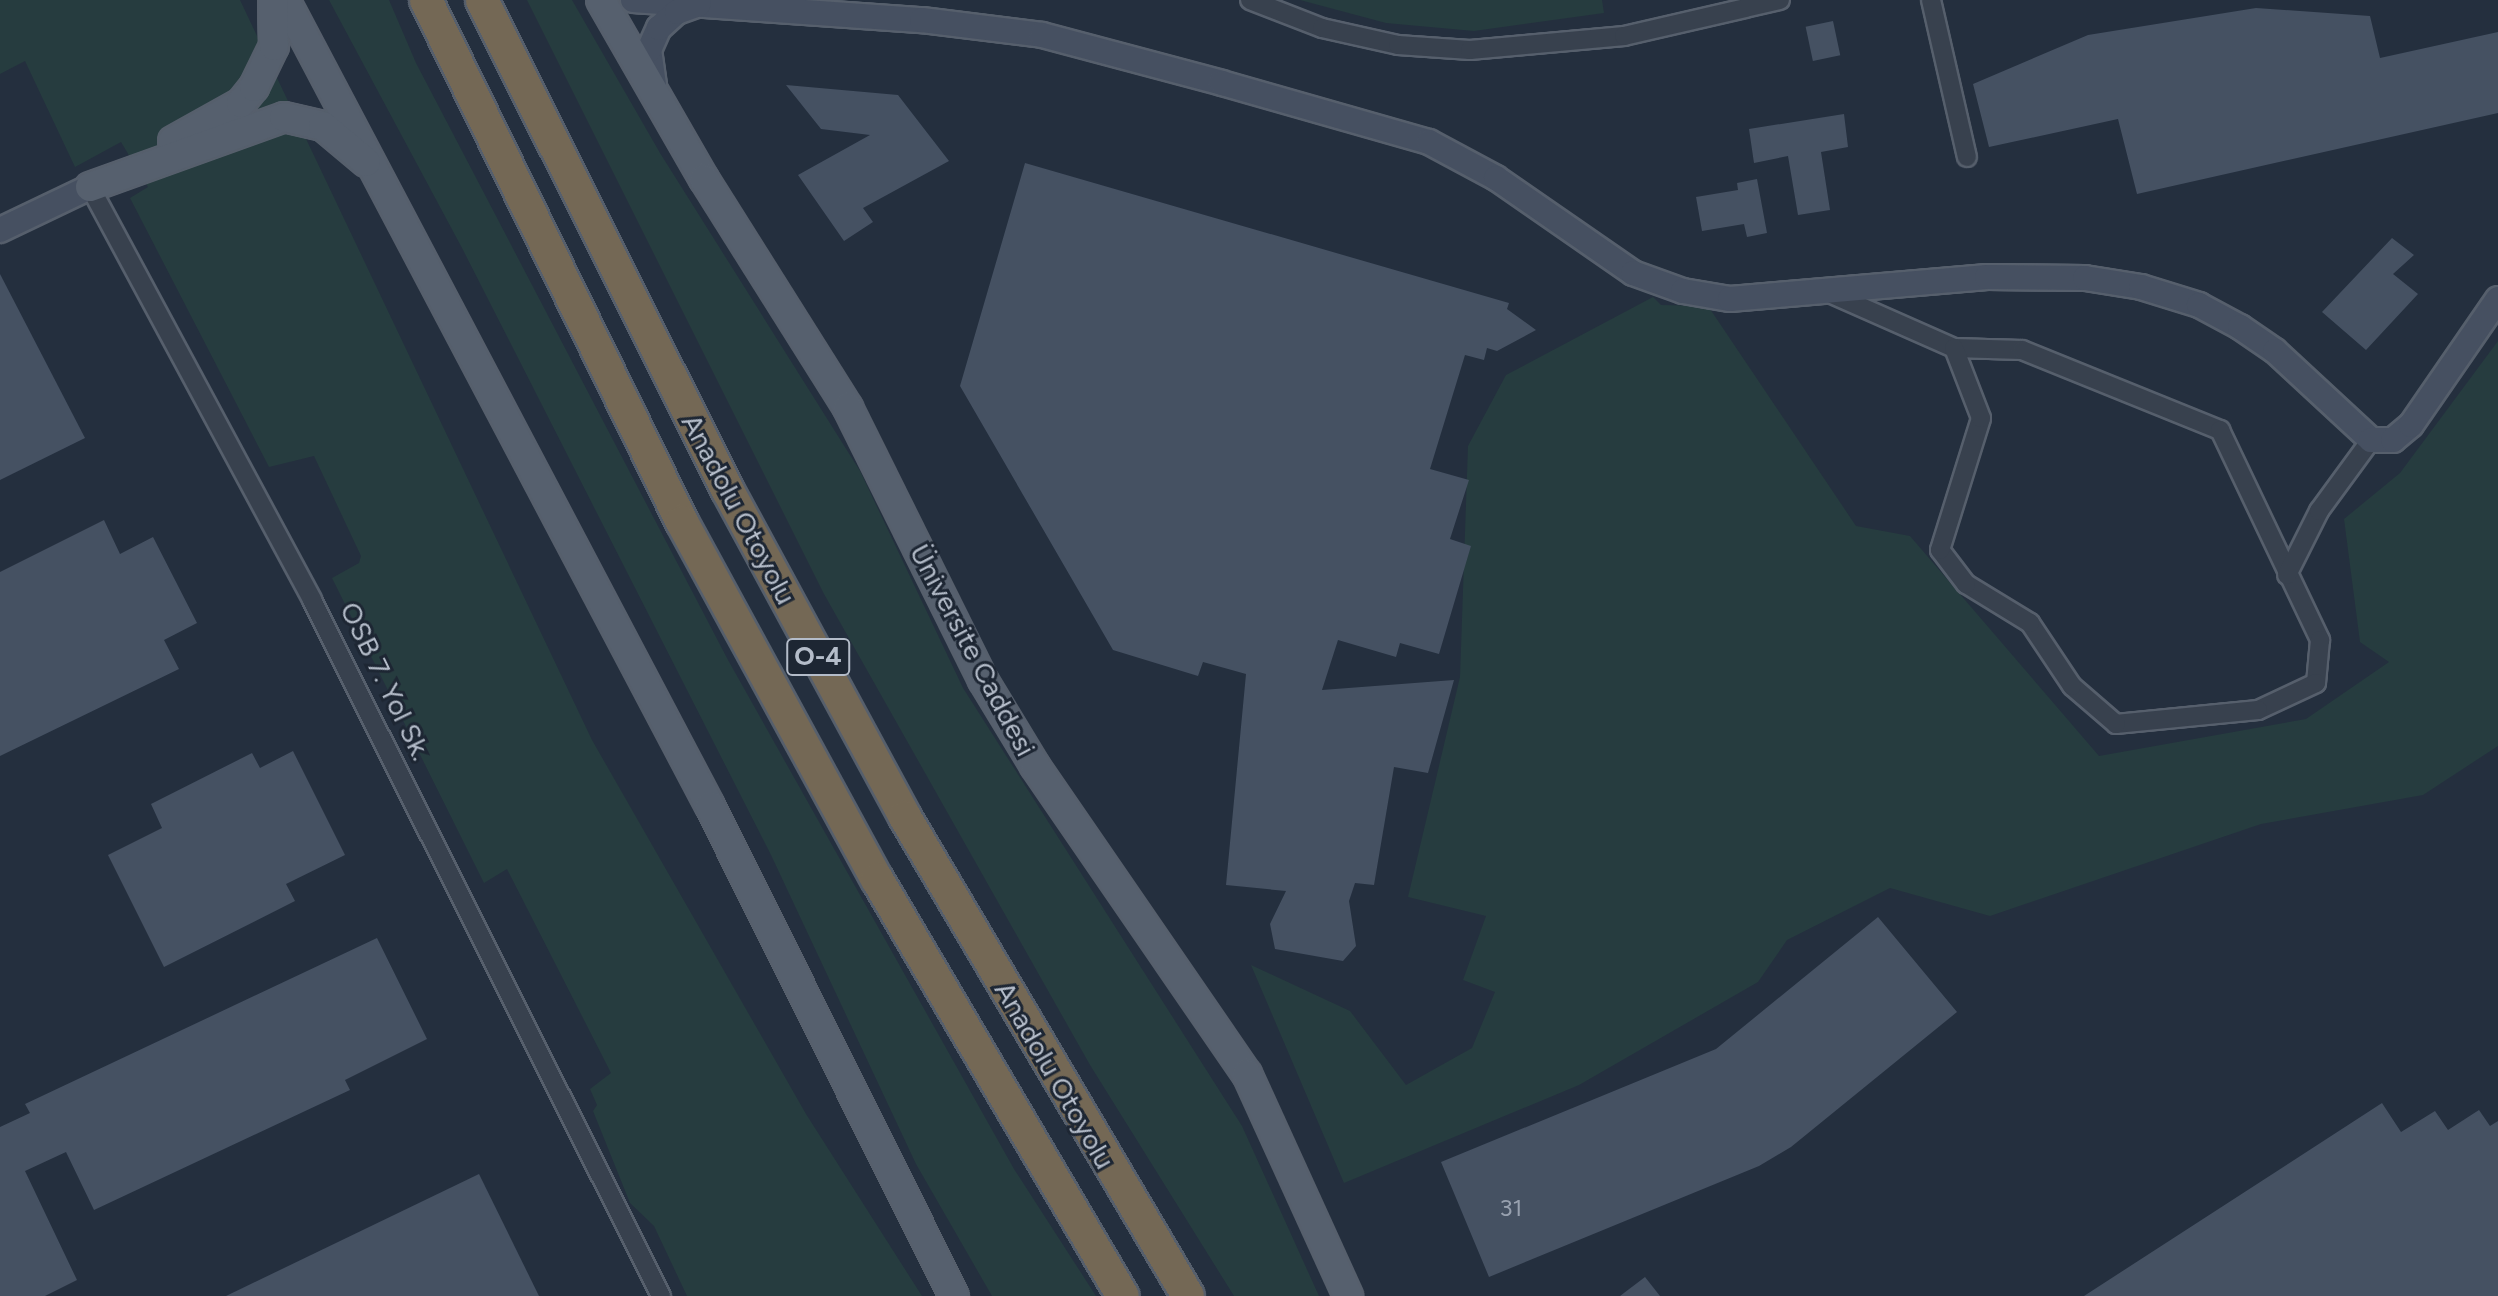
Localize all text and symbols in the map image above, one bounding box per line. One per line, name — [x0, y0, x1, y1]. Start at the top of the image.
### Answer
street label: Anadolu Otoyolu — [675, 408, 803, 610]
street label: Üniversite Caddesi — [903, 538, 1043, 762]
street label: OSB 7. Yol Sk. — [333, 596, 439, 766]
road number: O-4 — [786, 635, 850, 679]
street label: Anadolu Otoyolu — [988, 975, 1122, 1175]
house number: 31 — [1500, 1194, 1522, 1222]

